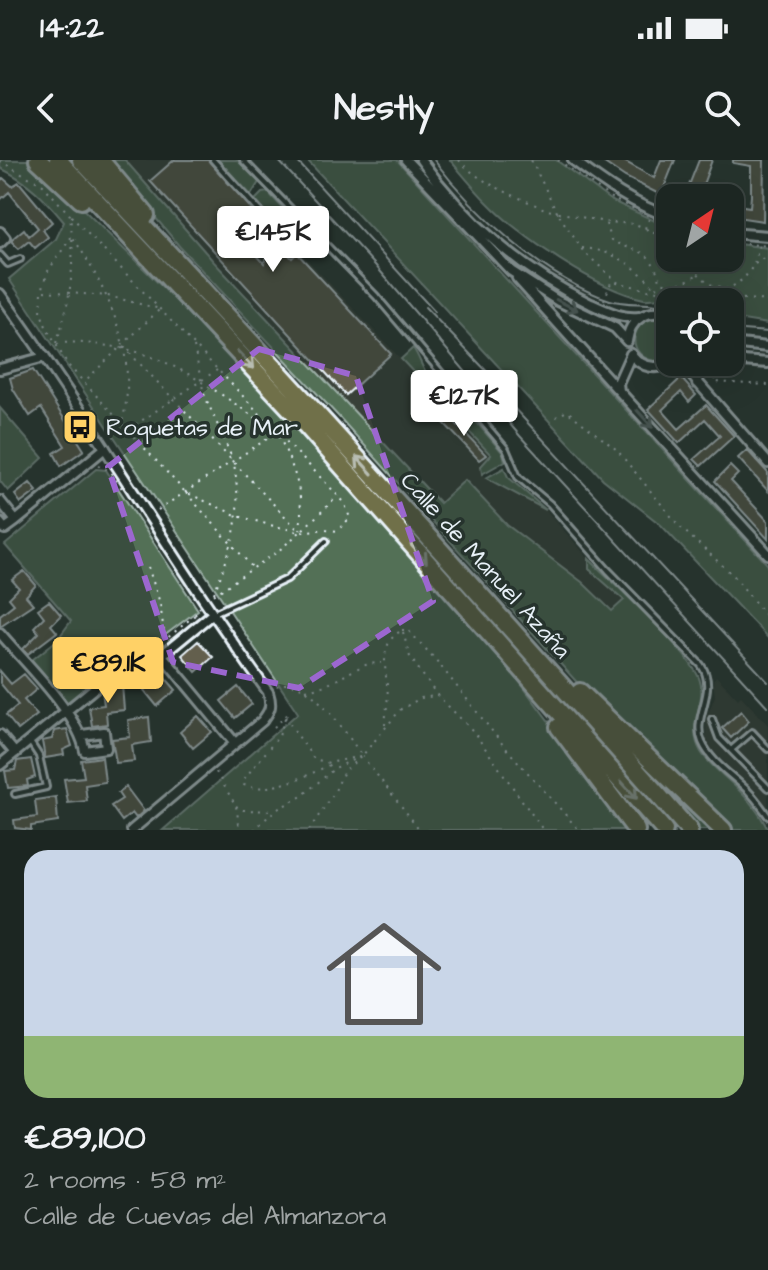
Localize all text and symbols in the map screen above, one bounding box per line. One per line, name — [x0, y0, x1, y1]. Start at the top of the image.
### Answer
text: 14:22 — [40, 7, 104, 49]
text: Nestly — [334, 83, 434, 134]
icon: back — [24, 86, 68, 130]
icon: search — [700, 86, 744, 130]
north arrow — [656, 184, 744, 272]
map controls — [656, 184, 744, 376]
pin: €145K — [217, 206, 329, 274]
text: €145K — [235, 214, 311, 250]
button: locate — [656, 288, 744, 376]
one-way arrow — [554, 298, 578, 313]
one-way arrow — [236, 350, 254, 370]
pin: €127K — [408, 370, 520, 438]
text: €127K — [429, 378, 499, 414]
bus stop icon: Roquetas de Mar — [61, 408, 99, 446]
one-way arrow — [635, 408, 653, 428]
place label: Roquetas de Mar — [106, 411, 298, 445]
one-way arrow — [356, 455, 374, 475]
street label: Calle de Manuel Azaña — [392, 465, 578, 666]
one-way arrow — [410, 544, 428, 564]
pin: €89.1K — [43, 637, 173, 705]
text: €89.1K — [70, 645, 146, 681]
one-way arrow — [620, 780, 638, 800]
icon: home — [312, 902, 456, 1046]
text: €89,100 — [24, 1114, 146, 1162]
text: 2 rooms · 58 m² — [24, 1162, 226, 1198]
text: Calle de Cuevas del Almanzora — [24, 1198, 386, 1234]

